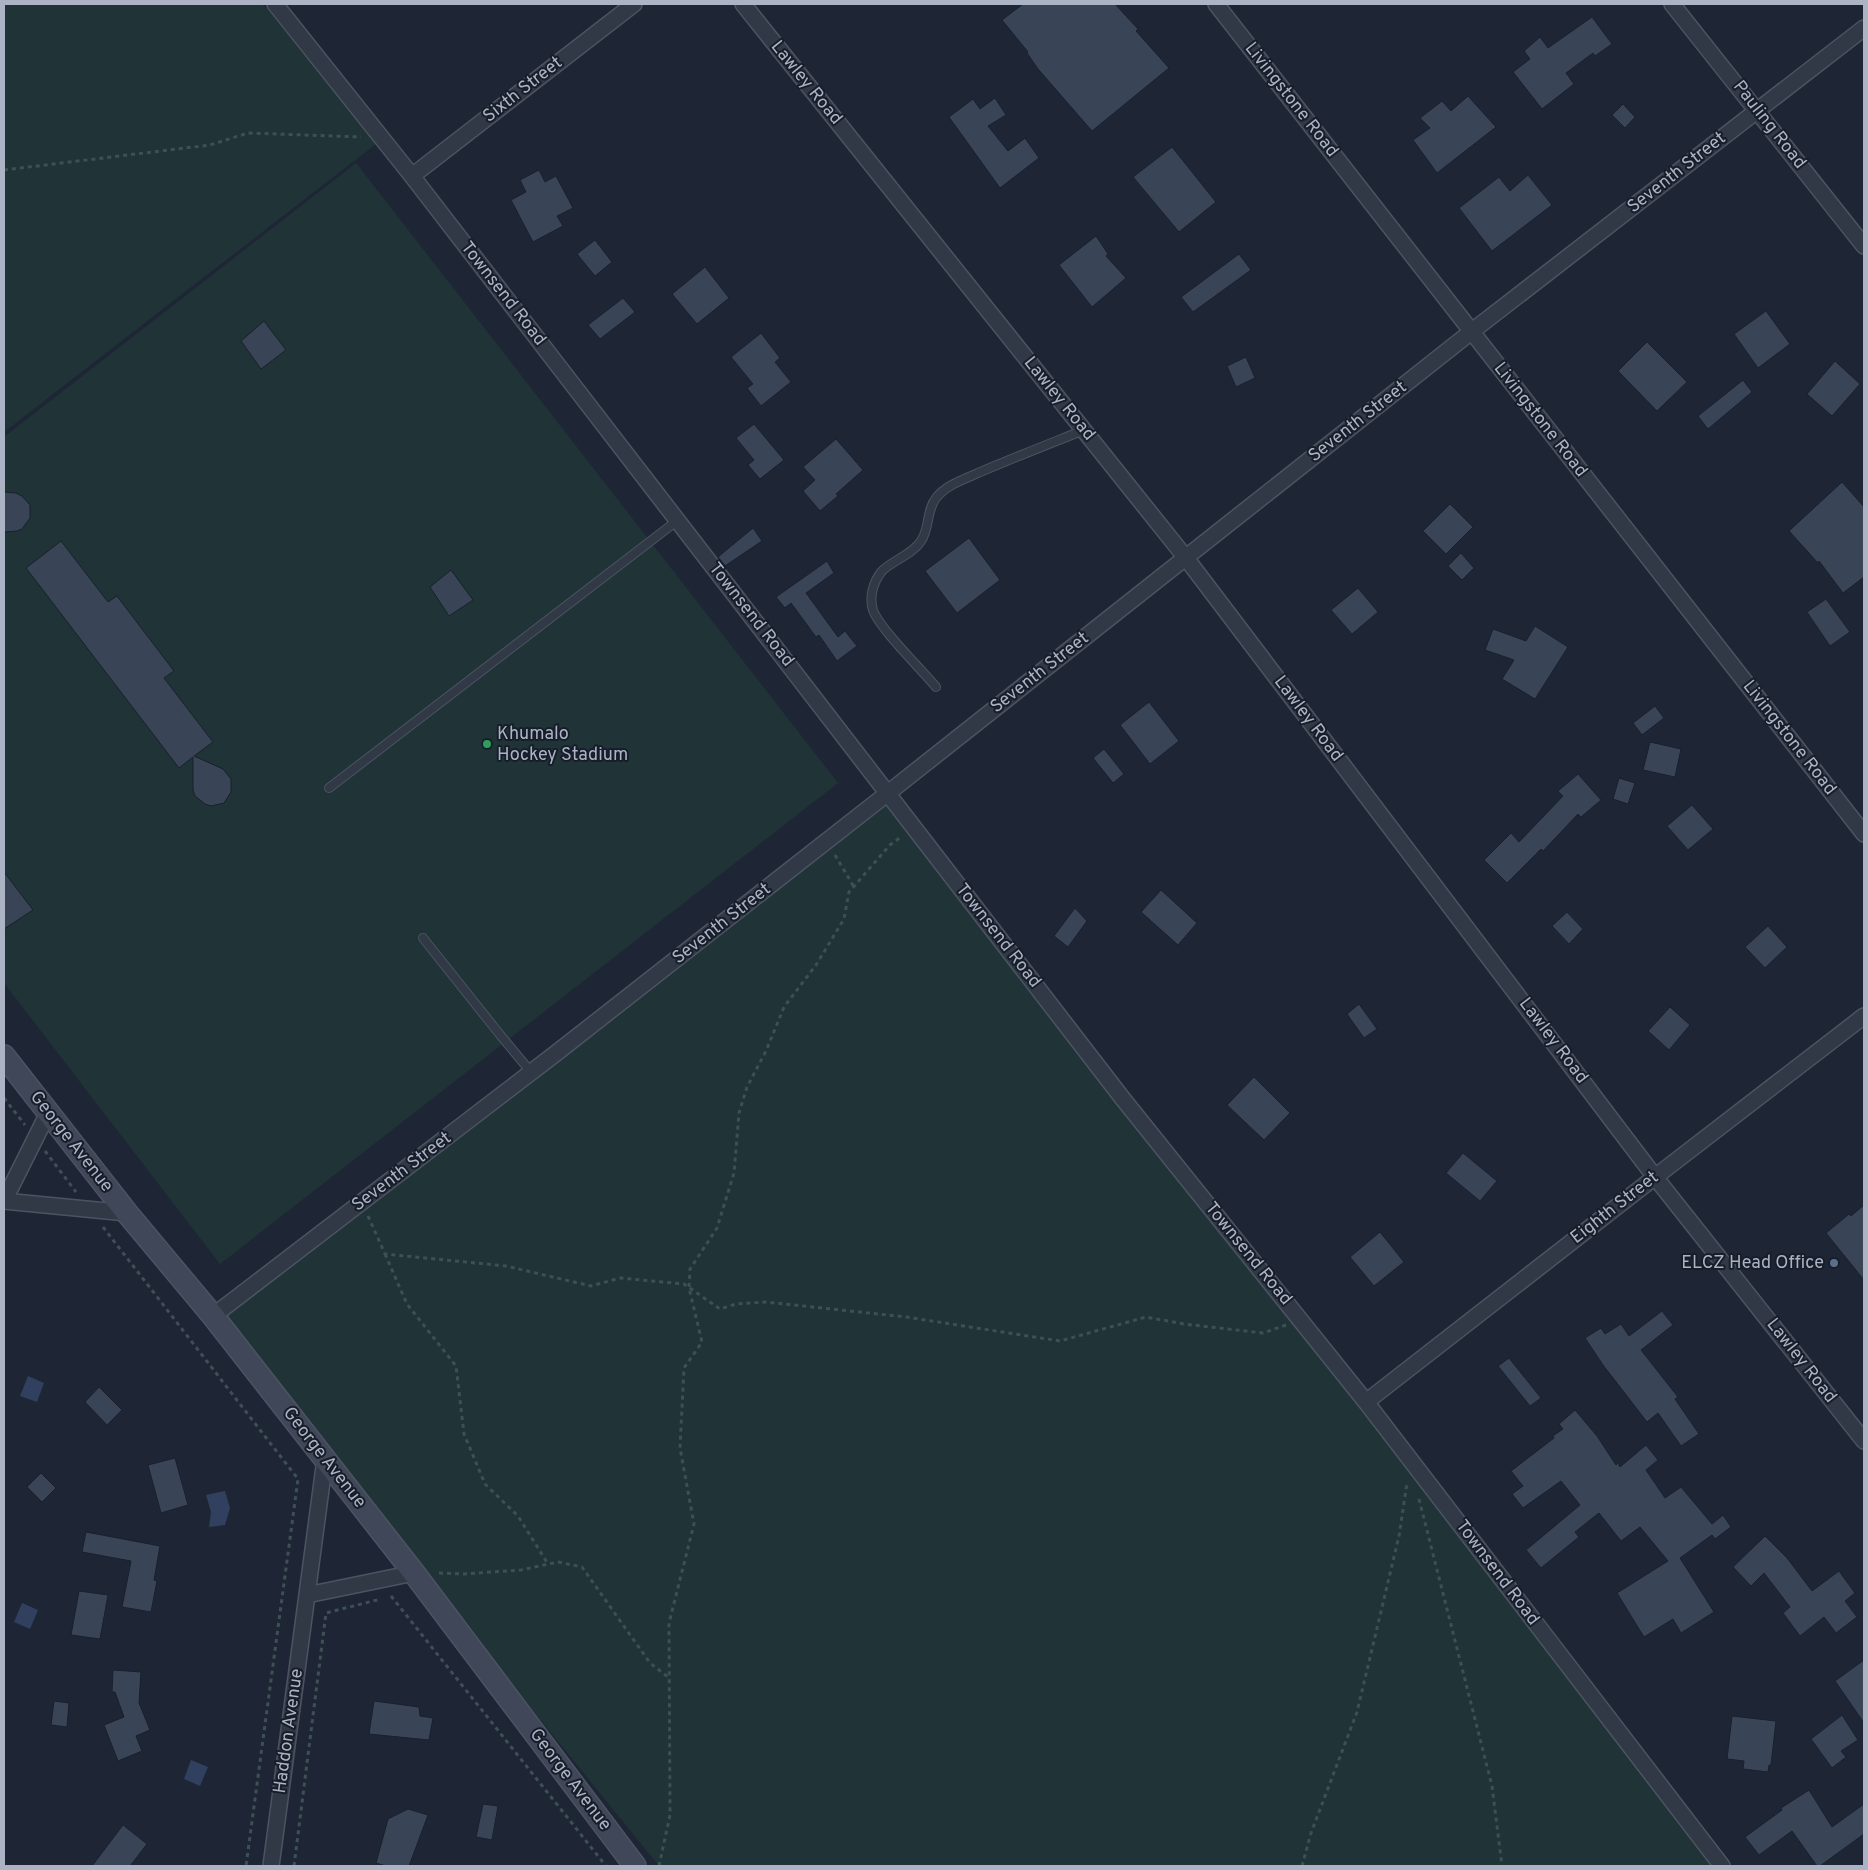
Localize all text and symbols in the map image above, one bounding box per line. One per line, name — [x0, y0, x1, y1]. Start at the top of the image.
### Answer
street label: Lawley Road — [765, 36, 847, 130]
street label: Livingstone Road — [1239, 38, 1343, 162]
street label: Sixth Street — [479, 52, 567, 128]
street label: Pauling Road — [1727, 76, 1811, 174]
street label: Seventh Street — [1623, 127, 1731, 219]
street label: Townsend Road — [455, 237, 551, 351]
street label: Lawley Road — [1018, 352, 1100, 446]
street label: Livingstone Road — [1488, 358, 1592, 482]
street label: Seventh Street — [1304, 376, 1412, 468]
street label: Townsend Road — [703, 558, 799, 672]
street label: Seventh Street — [986, 627, 1094, 719]
street label: Lawley Road — [1268, 671, 1348, 767]
street label: Livingstone Road — [1737, 676, 1841, 800]
place label: Khumalo Hockey Stadium — [497, 723, 628, 767]
marker: Khumalo Hockey Stadium — [481, 738, 493, 750]
street label: Seventh Street — [668, 878, 776, 970]
street label: Townsend Road — [950, 879, 1046, 993]
street label: Lawley Road — [1513, 993, 1593, 1089]
street label: George Avenue — [24, 1087, 118, 1197]
street label: Seventh Street — [348, 1127, 456, 1217]
street label: Eighth Street — [1566, 1166, 1664, 1250]
street label: Townsend Road — [1199, 1198, 1297, 1310]
place label: ELCZ Head Office — [1681, 1252, 1824, 1275]
marker: ELCZ Head Office — [1828, 1257, 1840, 1269]
street label: Lawley Road — [1761, 1314, 1841, 1408]
street label: George Avenue — [277, 1403, 371, 1513]
street label: Townsend Road — [1450, 1516, 1544, 1630]
street label: Haddon Avenue — [269, 1667, 309, 1795]
street label: George Avenue — [524, 1724, 616, 1836]

